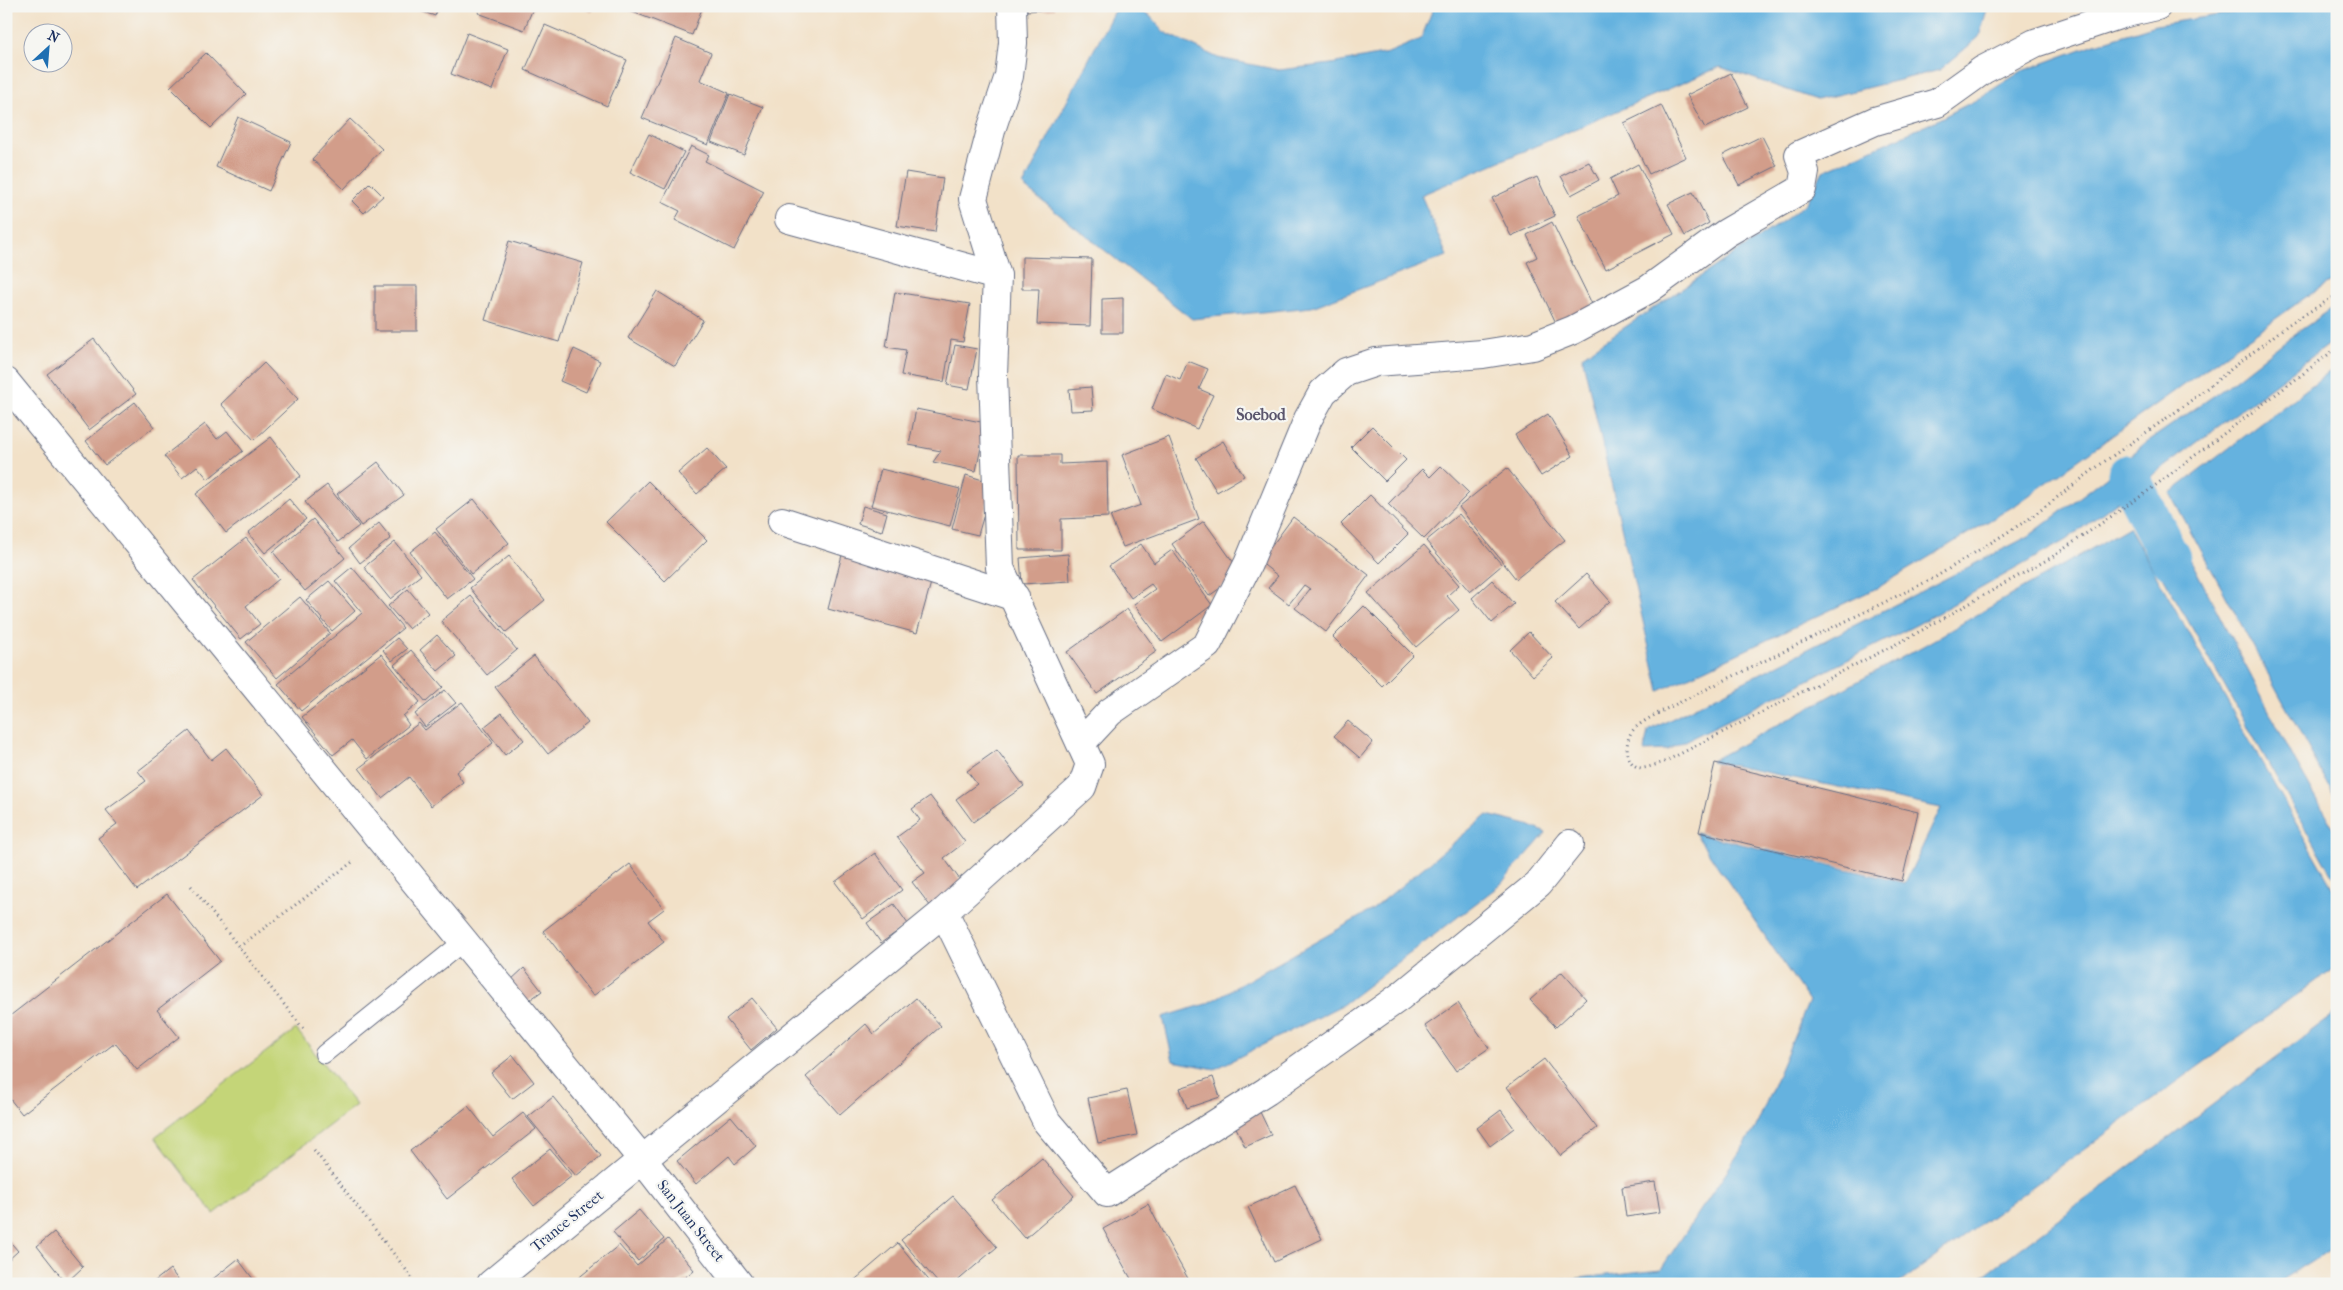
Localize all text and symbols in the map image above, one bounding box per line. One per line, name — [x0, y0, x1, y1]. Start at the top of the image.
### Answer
north arrow — [22, 22, 72, 72]
text: N — [45, 27, 62, 47]
district label: Soebod — [1236, 405, 1287, 424]
street label: San Juan Street — [653, 1176, 729, 1266]
street label: Trance Street — [527, 1186, 607, 1256]

